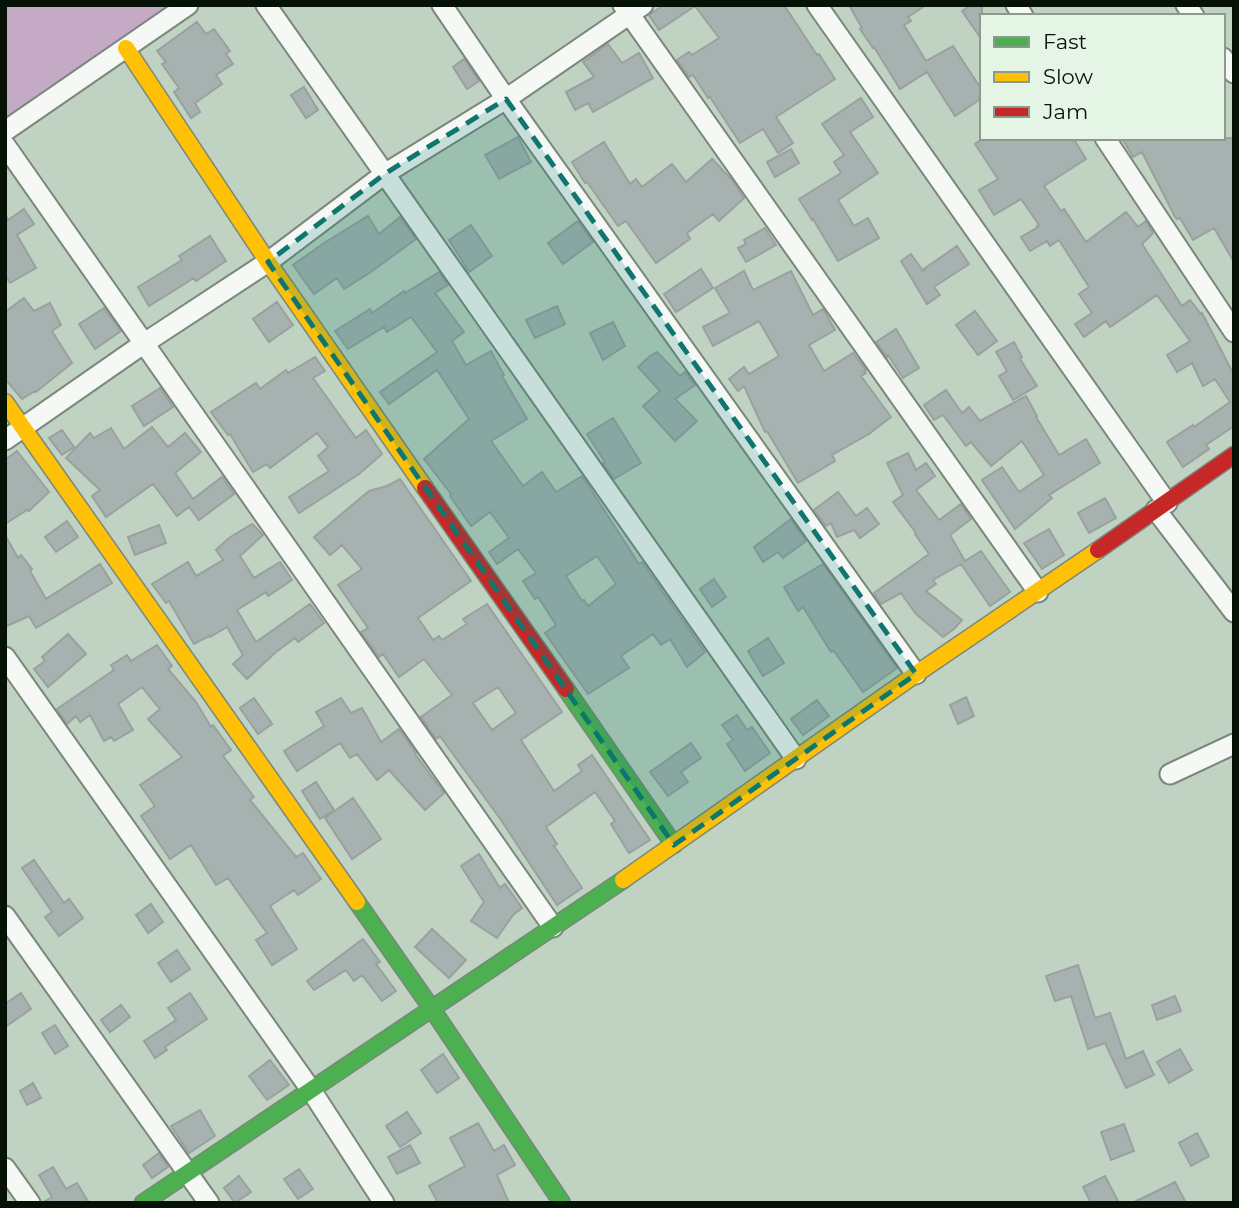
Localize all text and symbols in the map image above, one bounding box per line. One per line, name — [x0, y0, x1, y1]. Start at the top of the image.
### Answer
legend — [980, 14, 1225, 140]
text: Fast — [1043, 29, 1087, 54]
text: Slow — [1043, 64, 1093, 89]
text: Jam — [1042, 99, 1088, 124]

